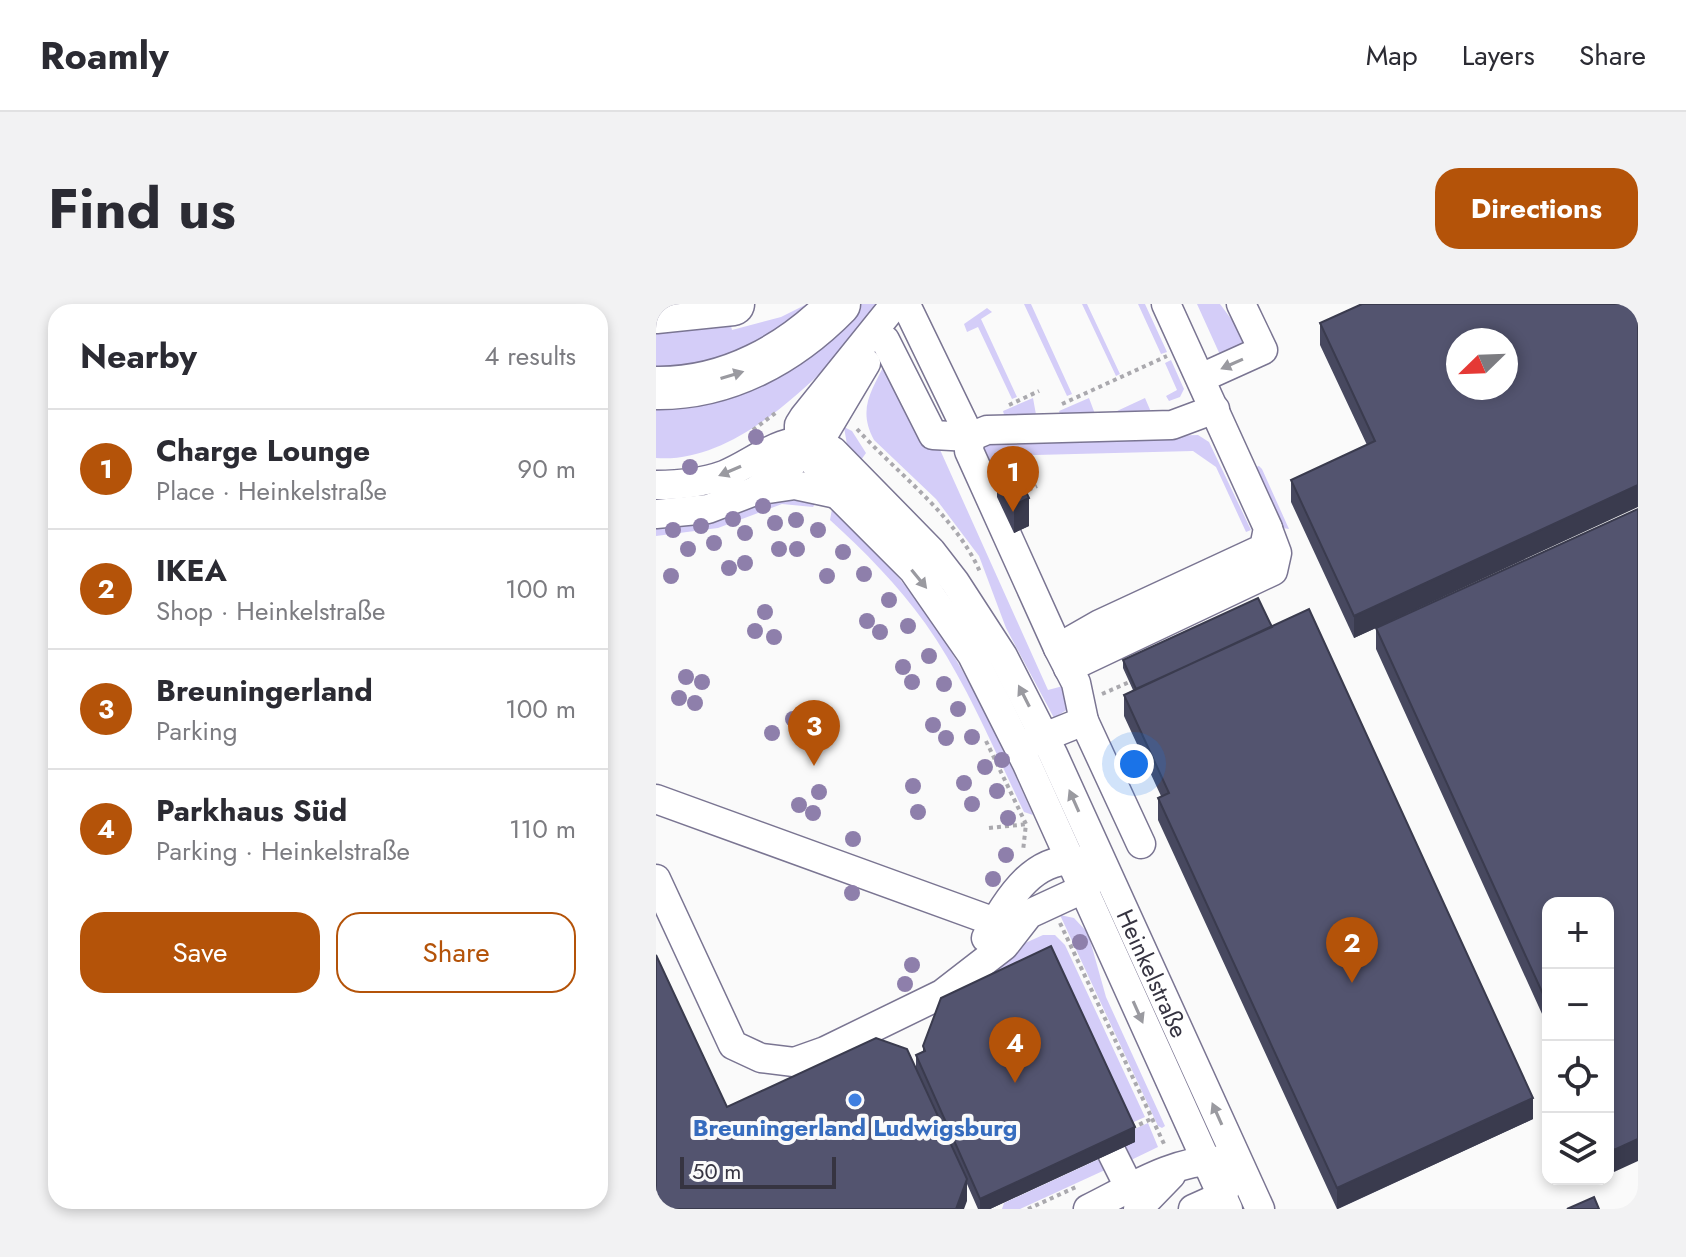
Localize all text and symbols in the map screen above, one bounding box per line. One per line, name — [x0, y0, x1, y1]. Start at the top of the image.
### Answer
text: Roamly — [40, 28, 169, 83]
text: Map — [1366, 35, 1418, 76]
text: Layers — [1462, 35, 1535, 76]
text: Share — [1579, 35, 1646, 76]
text: Find us — [48, 168, 236, 249]
button: Directions — [1435, 168, 1638, 249]
north arrow — [1446, 328, 1518, 400]
text: Nearby — [80, 332, 197, 381]
text: 4 results — [484, 337, 576, 375]
one-way arrow — [1220, 357, 1243, 370]
one-way arrow — [721, 368, 745, 381]
text: Charge Lounge — [156, 429, 370, 472]
pin: 1 — [987, 446, 1039, 512]
text: 1 — [99, 450, 113, 488]
text: 90 m — [517, 450, 576, 488]
one-way arrow — [718, 465, 742, 478]
text: Place · Heinkelstraße — [156, 472, 387, 510]
text: IKEA — [156, 549, 227, 592]
one-way arrow — [911, 569, 927, 589]
text: 2 — [97, 570, 115, 608]
text: 100 m — [505, 570, 576, 608]
text: Shop · Heinkelstraße — [156, 592, 385, 630]
text: Breuningerland — [156, 669, 373, 712]
one-way arrow — [1017, 685, 1030, 708]
text: 3 — [98, 690, 114, 728]
text: 100 m — [505, 690, 576, 728]
pin: 3 — [788, 700, 840, 766]
text: Parking — [156, 712, 238, 750]
your location — [1114, 744, 1154, 784]
text: Parkhaus Süd — [156, 789, 347, 832]
one-way arrow — [1067, 789, 1080, 813]
text: 4 — [97, 810, 115, 848]
text: 110 m — [509, 810, 576, 848]
text: Parking · Heinkelstraße — [156, 832, 410, 870]
map controls — [1542, 897, 1614, 1185]
button: + — [1542, 897, 1614, 969]
street label: Heinkelstraße — [1108, 903, 1197, 1043]
button: Save — [80, 912, 320, 993]
button: Share — [336, 912, 576, 993]
pin: 2 — [1326, 917, 1378, 983]
button: − — [1542, 969, 1614, 1041]
one-way arrow — [1131, 1000, 1145, 1023]
pin: 4 — [989, 1017, 1041, 1083]
button: locate — [1542, 1041, 1614, 1113]
marker: Breuningerland Ludwigsburg — [846, 1091, 864, 1109]
one-way arrow — [1210, 1102, 1224, 1126]
place label: Breuningerland Ludwigsburg — [693, 1110, 1017, 1145]
button: layers — [1542, 1113, 1614, 1185]
scale bar — [680, 1153, 836, 1189]
text: 50 m — [692, 1155, 741, 1187]

